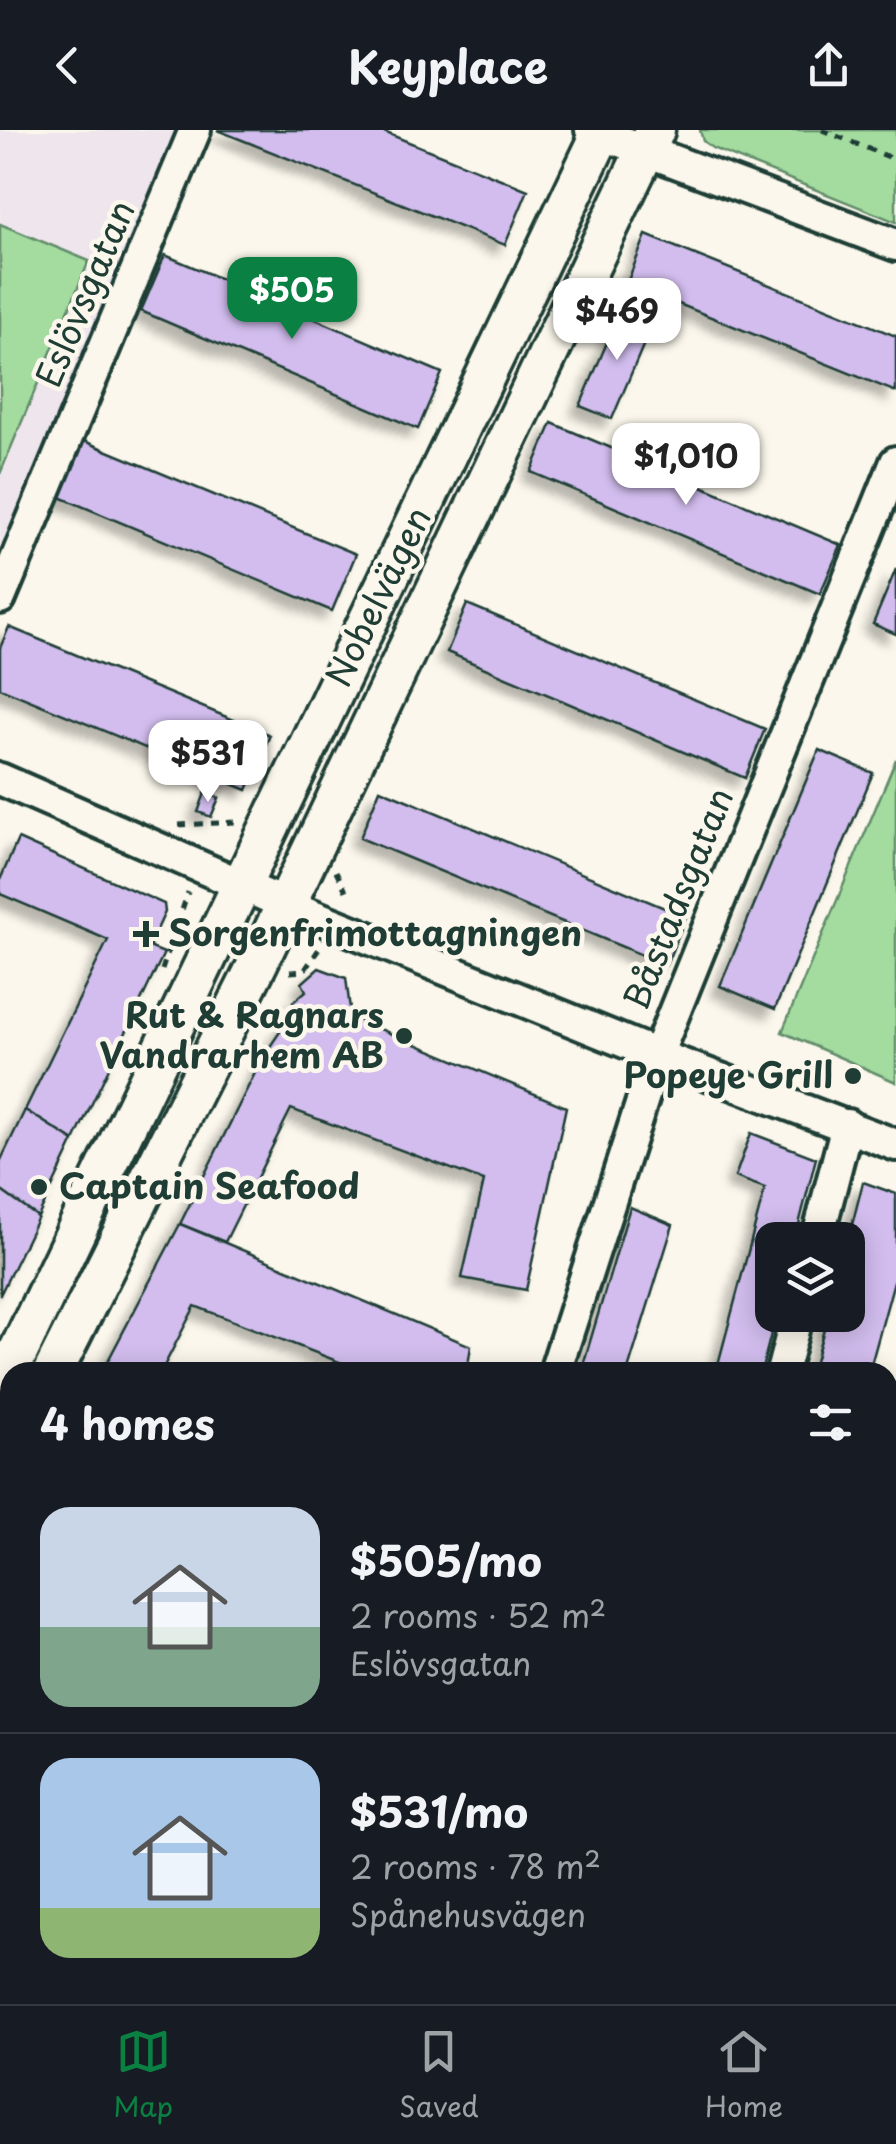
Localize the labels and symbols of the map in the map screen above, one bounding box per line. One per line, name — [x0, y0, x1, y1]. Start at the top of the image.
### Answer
street label: Eslövsgatan — [21, 191, 147, 395]
pin: $505 — [233, 257, 351, 342]
pin: $469 — [558, 278, 676, 363]
pin: $1,010 — [605, 423, 767, 508]
street label: Nobelvägen — [310, 497, 443, 695]
pin: $531 — [149, 720, 267, 805]
street label: Båstadsgatan — [608, 779, 745, 1017]
place label: Sorgenfrimottagningen — [168, 905, 582, 958]
marker: Sorgenfrimottagningen — [133, 921, 159, 947]
place label: Rut & Ragnars Vandrarhem AB — [99, 987, 384, 1080]
marker: Rut & Ragnars Vandrarhem AB — [393, 1025, 415, 1047]
place label: Popeye Grill — [624, 1047, 833, 1100]
marker: Popeye Grill — [842, 1065, 864, 1087]
place label: Captain Seafood — [59, 1158, 359, 1211]
marker: Captain Seafood — [28, 1176, 50, 1198]

